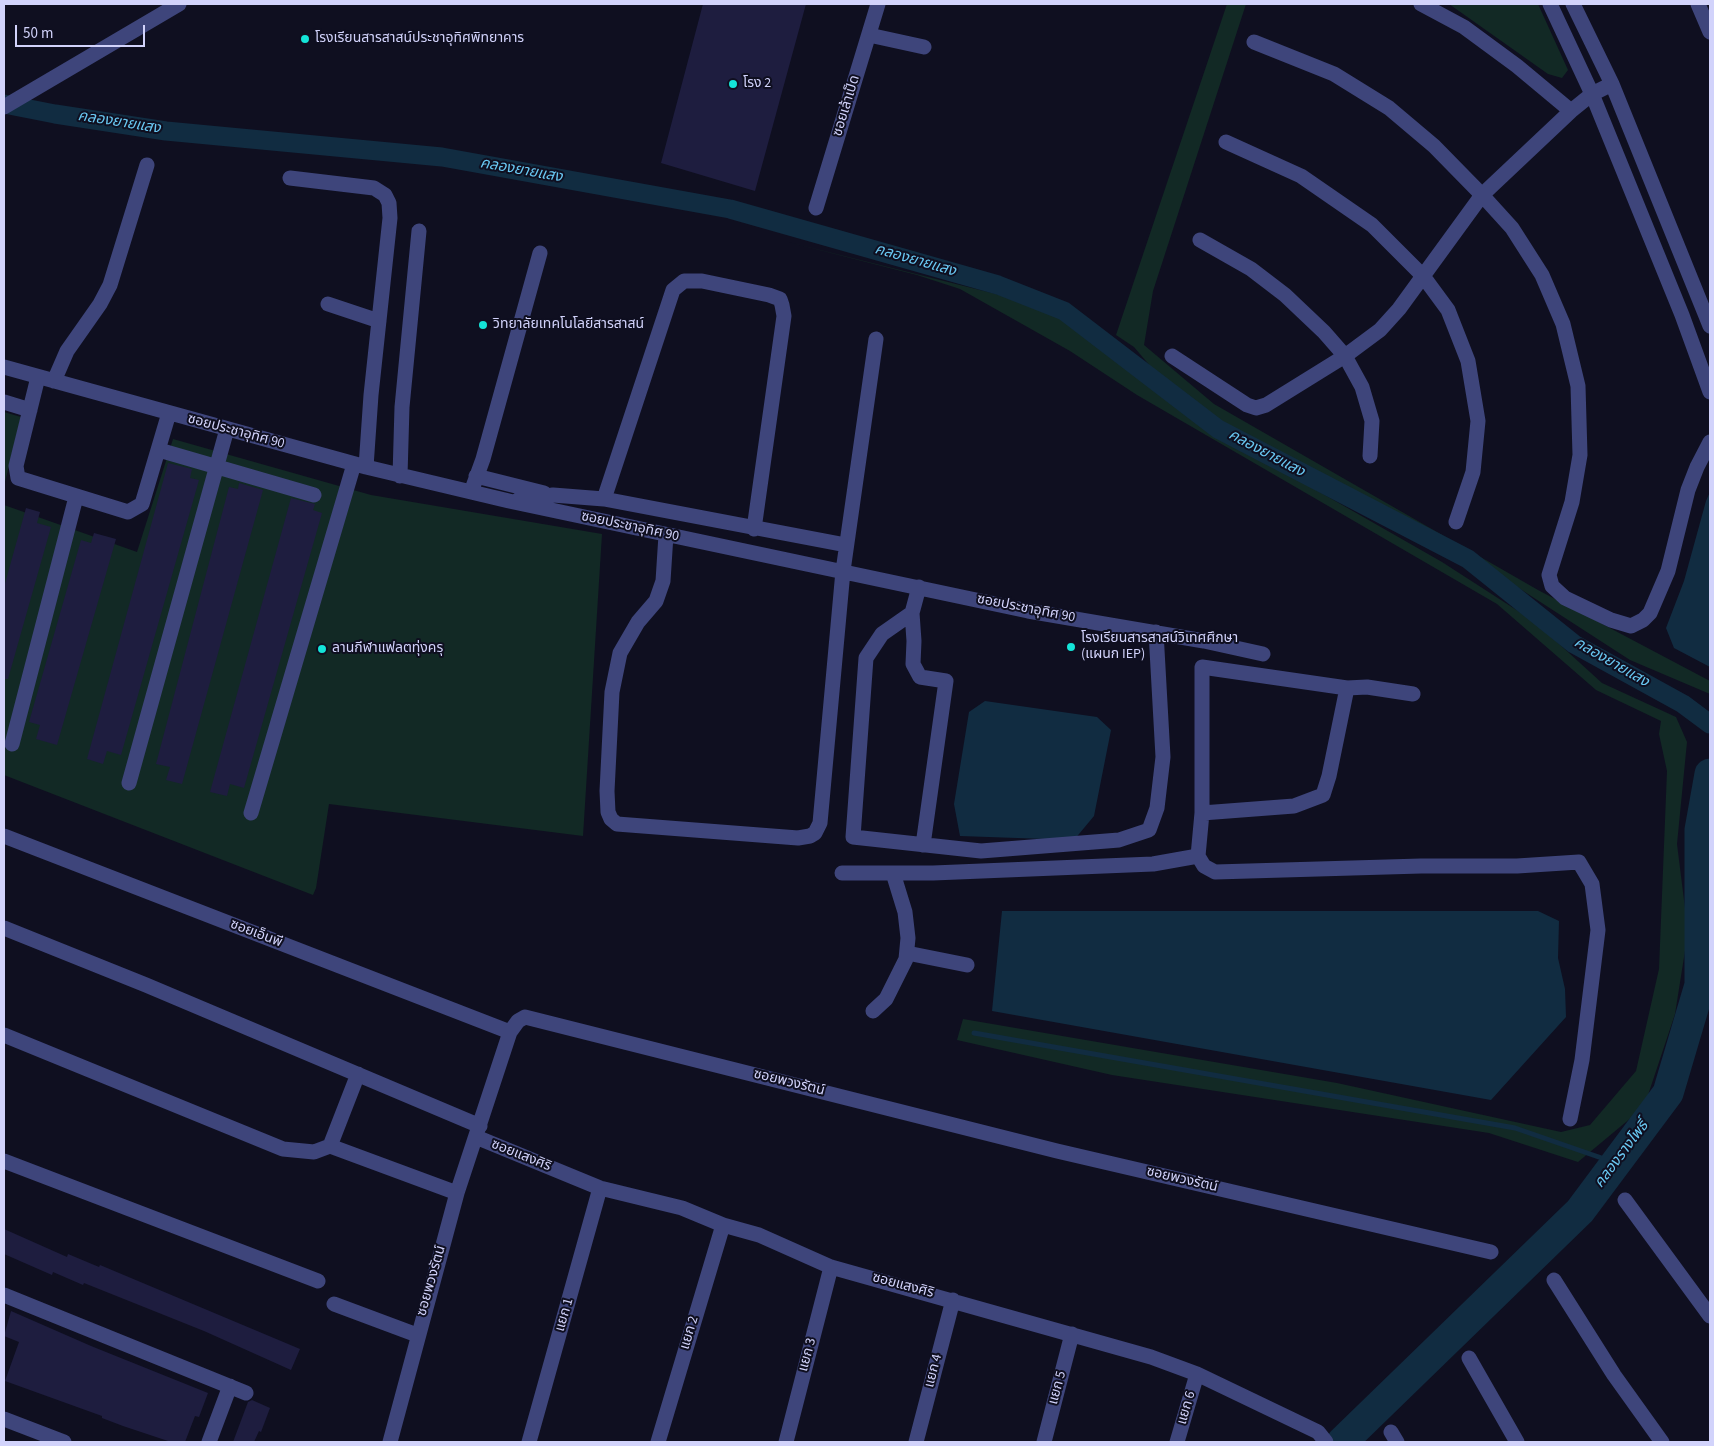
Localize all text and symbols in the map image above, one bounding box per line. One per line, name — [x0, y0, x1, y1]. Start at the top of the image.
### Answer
scale bar — [18, 15, 148, 47]
text: 50 m — [23, 23, 53, 44]
place label: โรงเรียนสารสาสน์ประชาอุทิศพิทยาคาร — [315, 31, 524, 47]
marker: โรงเรียนสารสาสน์ประชาอุทิศพิทยาคาร — [299, 33, 311, 45]
street label: ซอยเล้าเป็ด — [830, 73, 864, 139]
place label: โรง 2 — [743, 76, 771, 92]
marker: โรง 2 — [727, 78, 739, 90]
water label: คลองยายแสง — [76, 108, 162, 138]
water label: คลองยายแสง — [478, 155, 564, 187]
water label: คลองยายแสง — [872, 241, 958, 281]
place label: วิทยาลัยเทคโนโลยีสารสาสน์ — [493, 317, 644, 333]
marker: วิทยาลัยเทคโนโลยีสารสาสน์ — [477, 319, 489, 331]
street label: ซอยประชาอุทิศ 90 — [186, 411, 286, 453]
water label: คลองยายแสง — [1225, 426, 1307, 482]
street label: ซอยประชาอุทิศ 90 — [580, 508, 680, 546]
street label: ซอยประชาอุทิศ 90 — [976, 591, 1076, 627]
place label: โรงเรียนสารสาสน์วิเทศศึกษา (แผนก IEP) — [1081, 631, 1238, 664]
water label: คลองยายแสง — [1570, 634, 1652, 692]
place label: ลานกีฬาแฟลตทุ่งครุ — [332, 641, 443, 657]
marker: โรงเรียนสารสาสน์วิเทศศึกษา (แผนก IEP) — [1065, 641, 1077, 653]
marker: ลานกีฬาแฟลตทุ่งครุ — [316, 643, 328, 655]
street label: ซอยเอ็นพี — [228, 916, 284, 952]
street label: ซอยพวงรัตน์ — [752, 1066, 826, 1100]
water label: คลองรางโพธิ์ — [1591, 1118, 1653, 1192]
street label: ซอยแสงศิริ — [489, 1136, 553, 1176]
street label: ซอยพวงรัตน์ — [1145, 1164, 1219, 1196]
street label: ซอยพวงรัตน์ — [414, 1244, 450, 1318]
street label: ซอยแสงศิริ — [870, 1270, 936, 1302]
street label: แยก 1 — [552, 1296, 578, 1334]
street label: แยก 2 — [677, 1314, 703, 1352]
street label: แยก 3 — [795, 1336, 821, 1374]
street label: แยก 4 — [922, 1352, 946, 1390]
street label: แยก 5 — [1045, 1369, 1071, 1407]
street label: แยก 6 — [1174, 1389, 1200, 1427]

